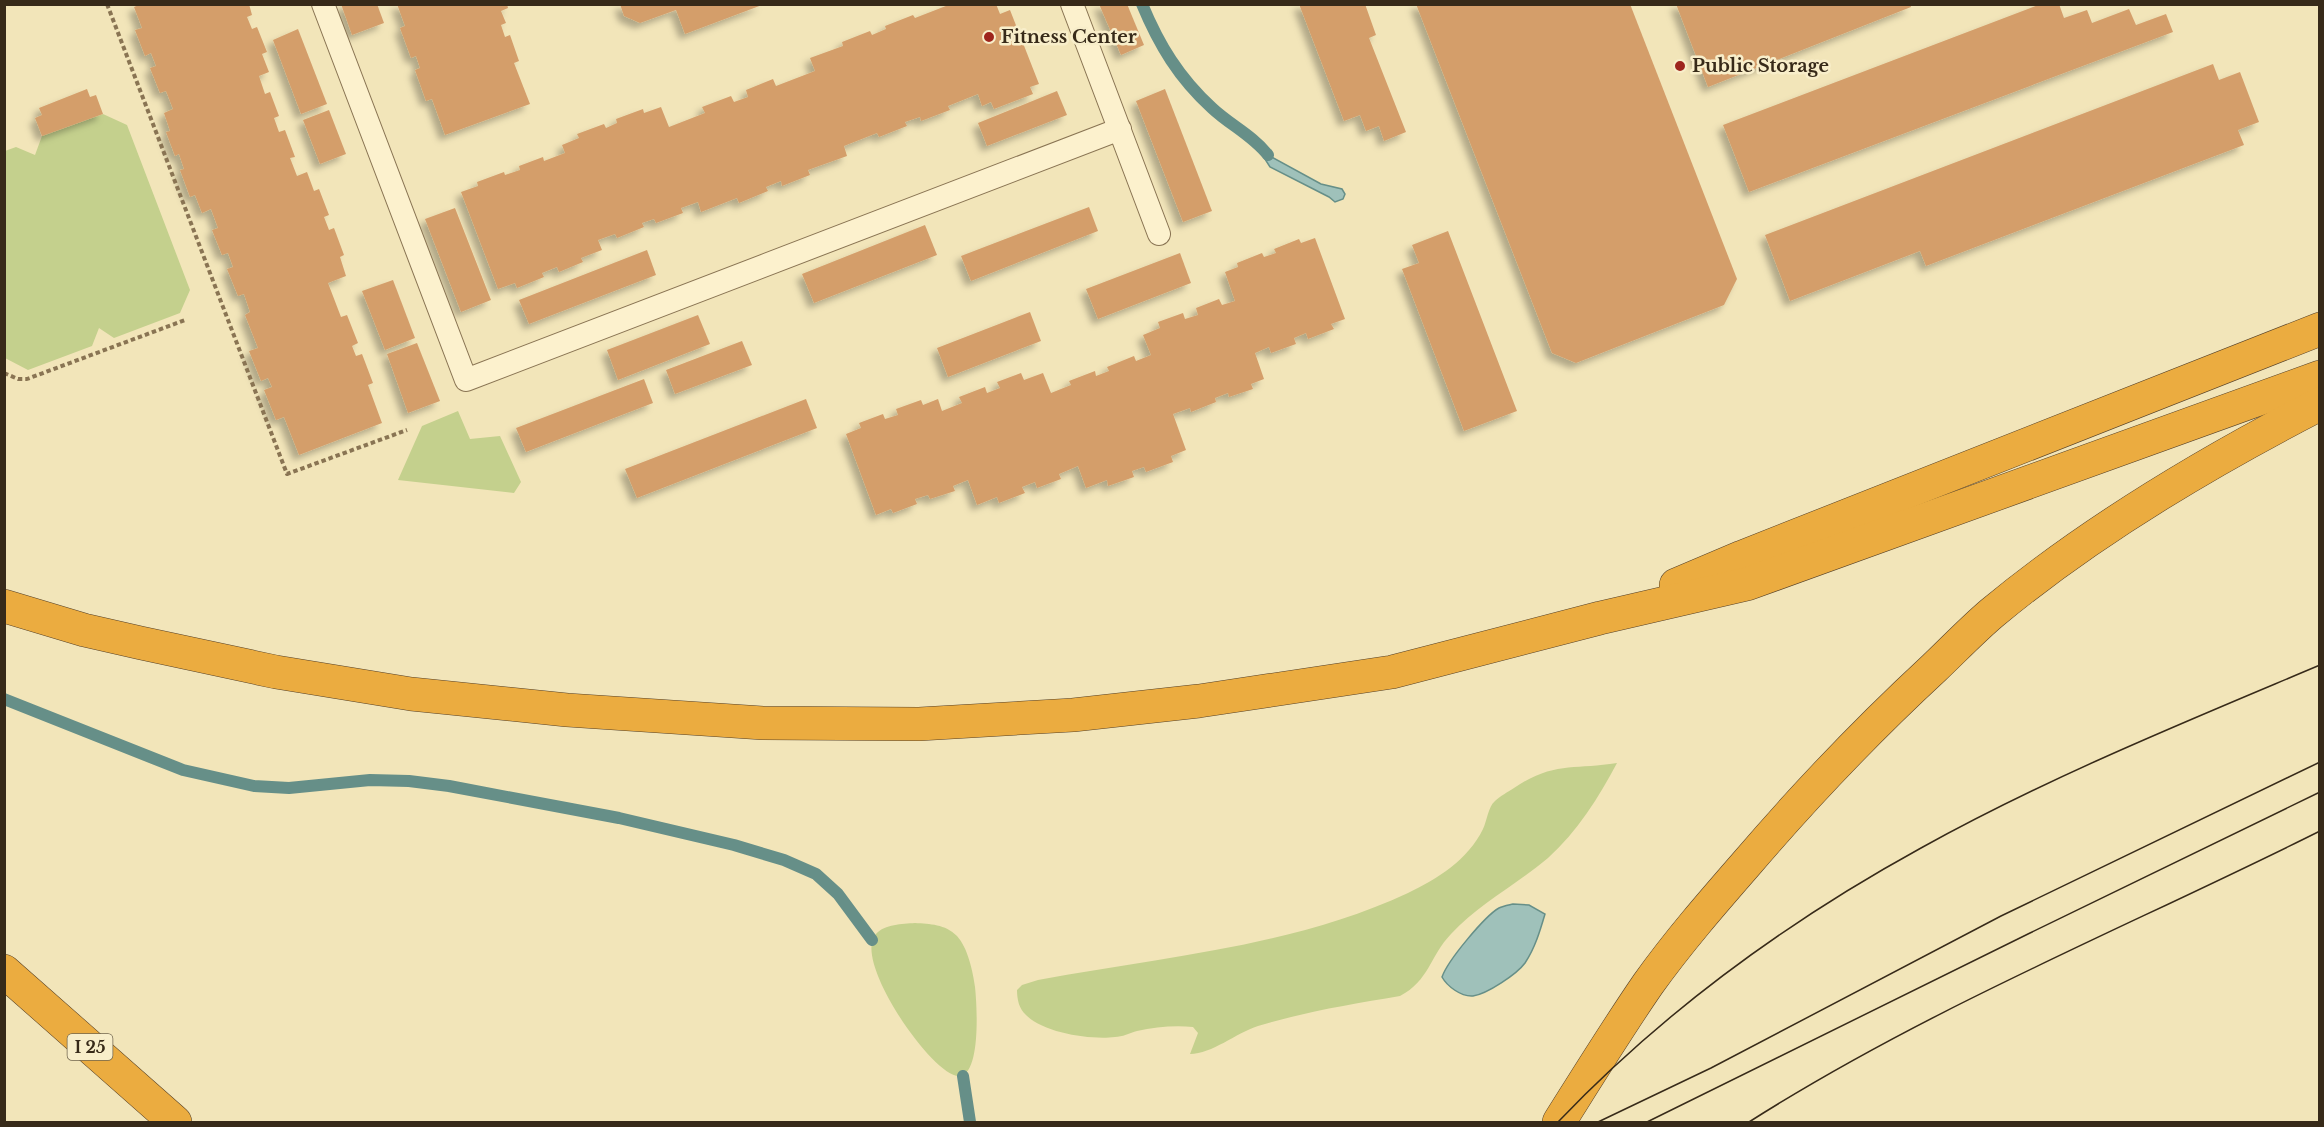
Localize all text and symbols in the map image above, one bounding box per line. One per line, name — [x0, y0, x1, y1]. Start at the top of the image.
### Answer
place label: Fitness Center — [1001, 26, 1137, 48]
marker: Fitness Center — [982, 30, 996, 44]
place label: Public Storage — [1692, 55, 1829, 77]
marker: Public Storage — [1673, 59, 1687, 73]
road number: I 25 — [68, 1034, 112, 1060]

